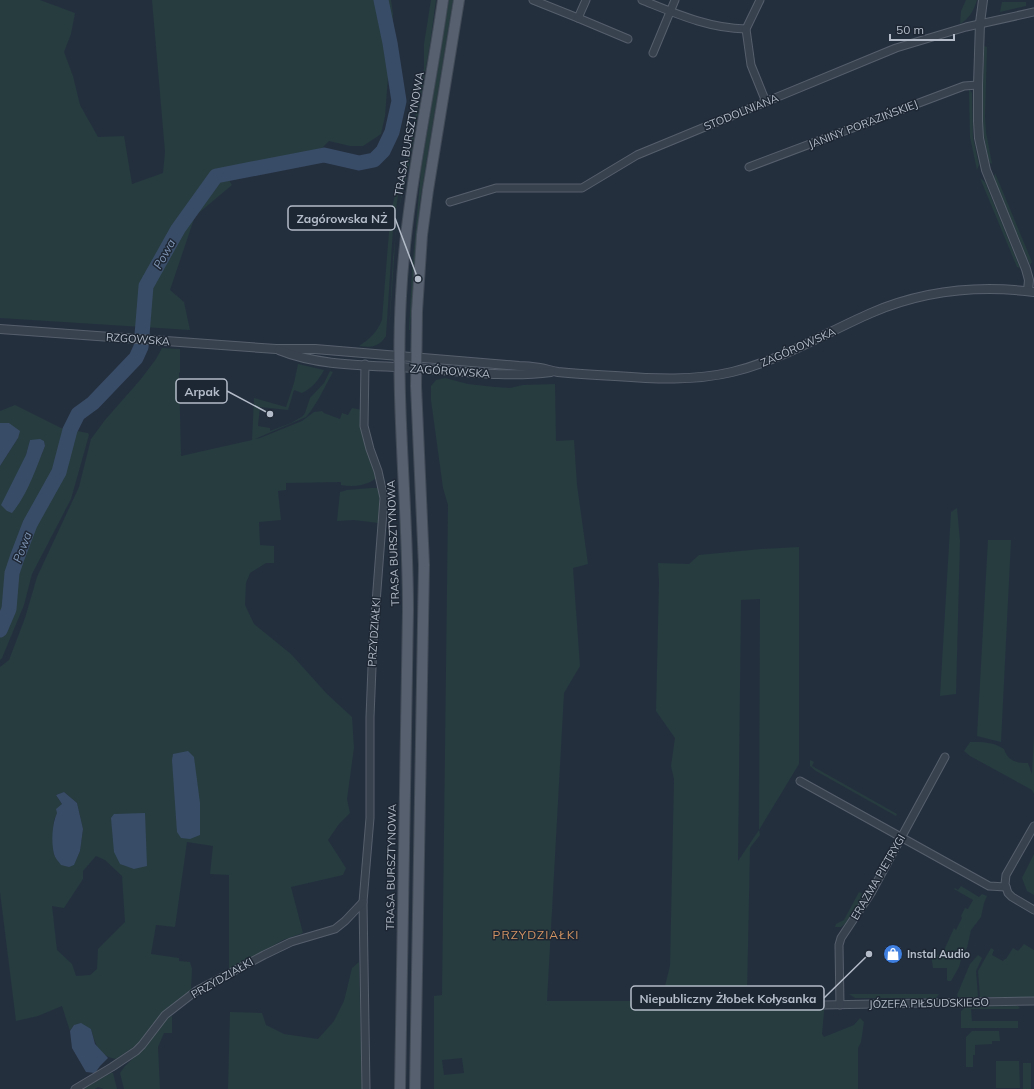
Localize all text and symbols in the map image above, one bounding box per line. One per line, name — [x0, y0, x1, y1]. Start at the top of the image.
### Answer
scale bar — [890, 16, 954, 42]
text: 50 m — [896, 22, 924, 37]
street label: TRASA BURSZTYNOWA — [391, 71, 427, 197]
street label: STODOLNIANA — [702, 91, 780, 133]
street label: JANINY PORAZIŃSKIEJ — [806, 97, 920, 151]
callout: Zagórowska NŻ — [288, 206, 395, 230]
text: Zagórowska NŻ — [297, 211, 387, 226]
water label: Powa — [150, 236, 178, 272]
street label: ZAGÓROWSKA — [758, 324, 838, 370]
street label: RZGOWSKA — [106, 330, 170, 348]
street label: ZAGÓROWSKA — [409, 361, 491, 381]
callout: Arpak — [176, 379, 227, 403]
text: Arpak — [184, 384, 220, 399]
street label: TRASA BURSZTYNOWA — [384, 480, 402, 606]
water label: Powa — [9, 529, 35, 565]
street label: PRZYDZIAŁKI — [365, 597, 383, 667]
street label: TRASA BURSZTYNOWA — [383, 804, 399, 930]
street label: ERAZMA PIETRYGI — [848, 832, 908, 922]
district label: PRZYDZIAŁKI — [493, 927, 579, 942]
shop icon: Instal Audio — [882, 943, 904, 965]
place label: Instal Audio — [907, 947, 971, 961]
street label: PRZYDZIAŁKI — [188, 955, 256, 1001]
callout: Niepubliczny Żłobek Kołysanka — [631, 986, 824, 1010]
text: Niepubliczny Żłobek Kołysanka — [639, 991, 817, 1006]
street label: JÓZEFA PIŁSUDSKIEGO — [869, 995, 989, 1011]

